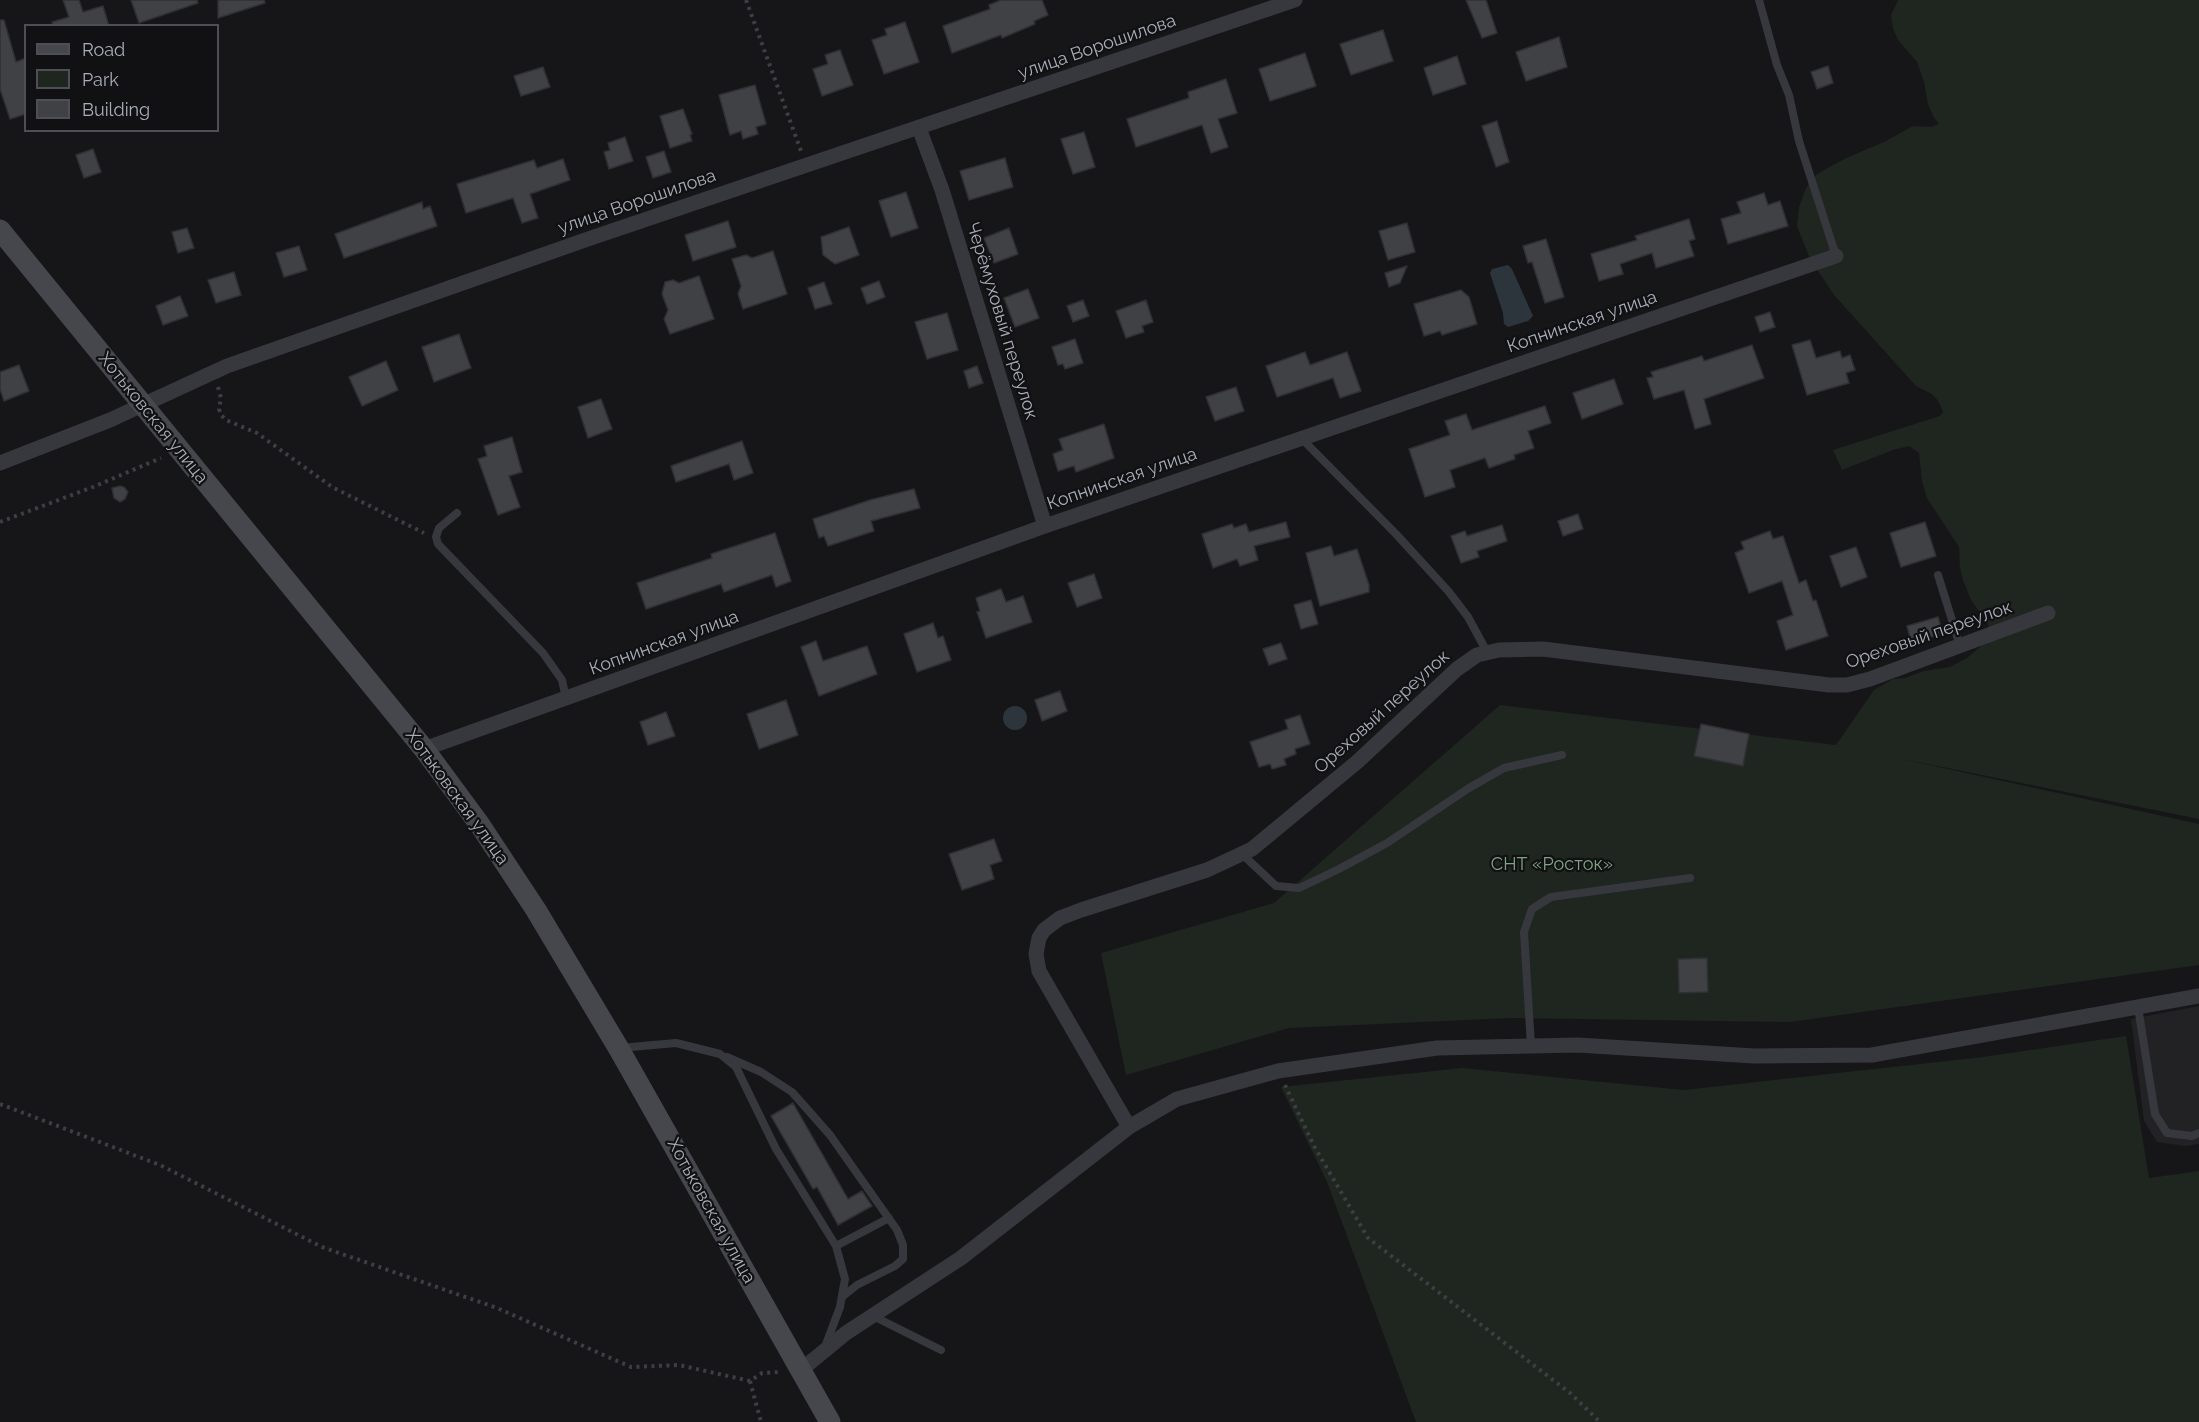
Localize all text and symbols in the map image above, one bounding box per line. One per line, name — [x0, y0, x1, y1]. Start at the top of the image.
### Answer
street label: улица Ворошилова — [1015, 10, 1179, 84]
legend — [24, 24, 219, 132]
text: Road — [82, 39, 125, 60]
text: Park — [82, 69, 119, 90]
text: Building — [82, 99, 150, 120]
street label: улица Ворошилова — [555, 165, 719, 239]
street label: Черёмуховый переулок — [962, 220, 1042, 422]
street label: Копнинская улица — [1504, 286, 1660, 358]
street label: Хотьковская улица — [93, 348, 213, 488]
street label: Копнинская улица — [1044, 443, 1200, 515]
street label: Ореховый переулок — [1843, 596, 2015, 674]
street label: Копнинская улица — [586, 606, 742, 680]
street label: Ореховый переулок — [1310, 646, 1454, 778]
street label: Хотьковская улица — [400, 725, 514, 869]
park label: СНТ «Росток» — [1491, 854, 1613, 876]
street label: Хотьковская улица — [662, 1135, 760, 1287]

